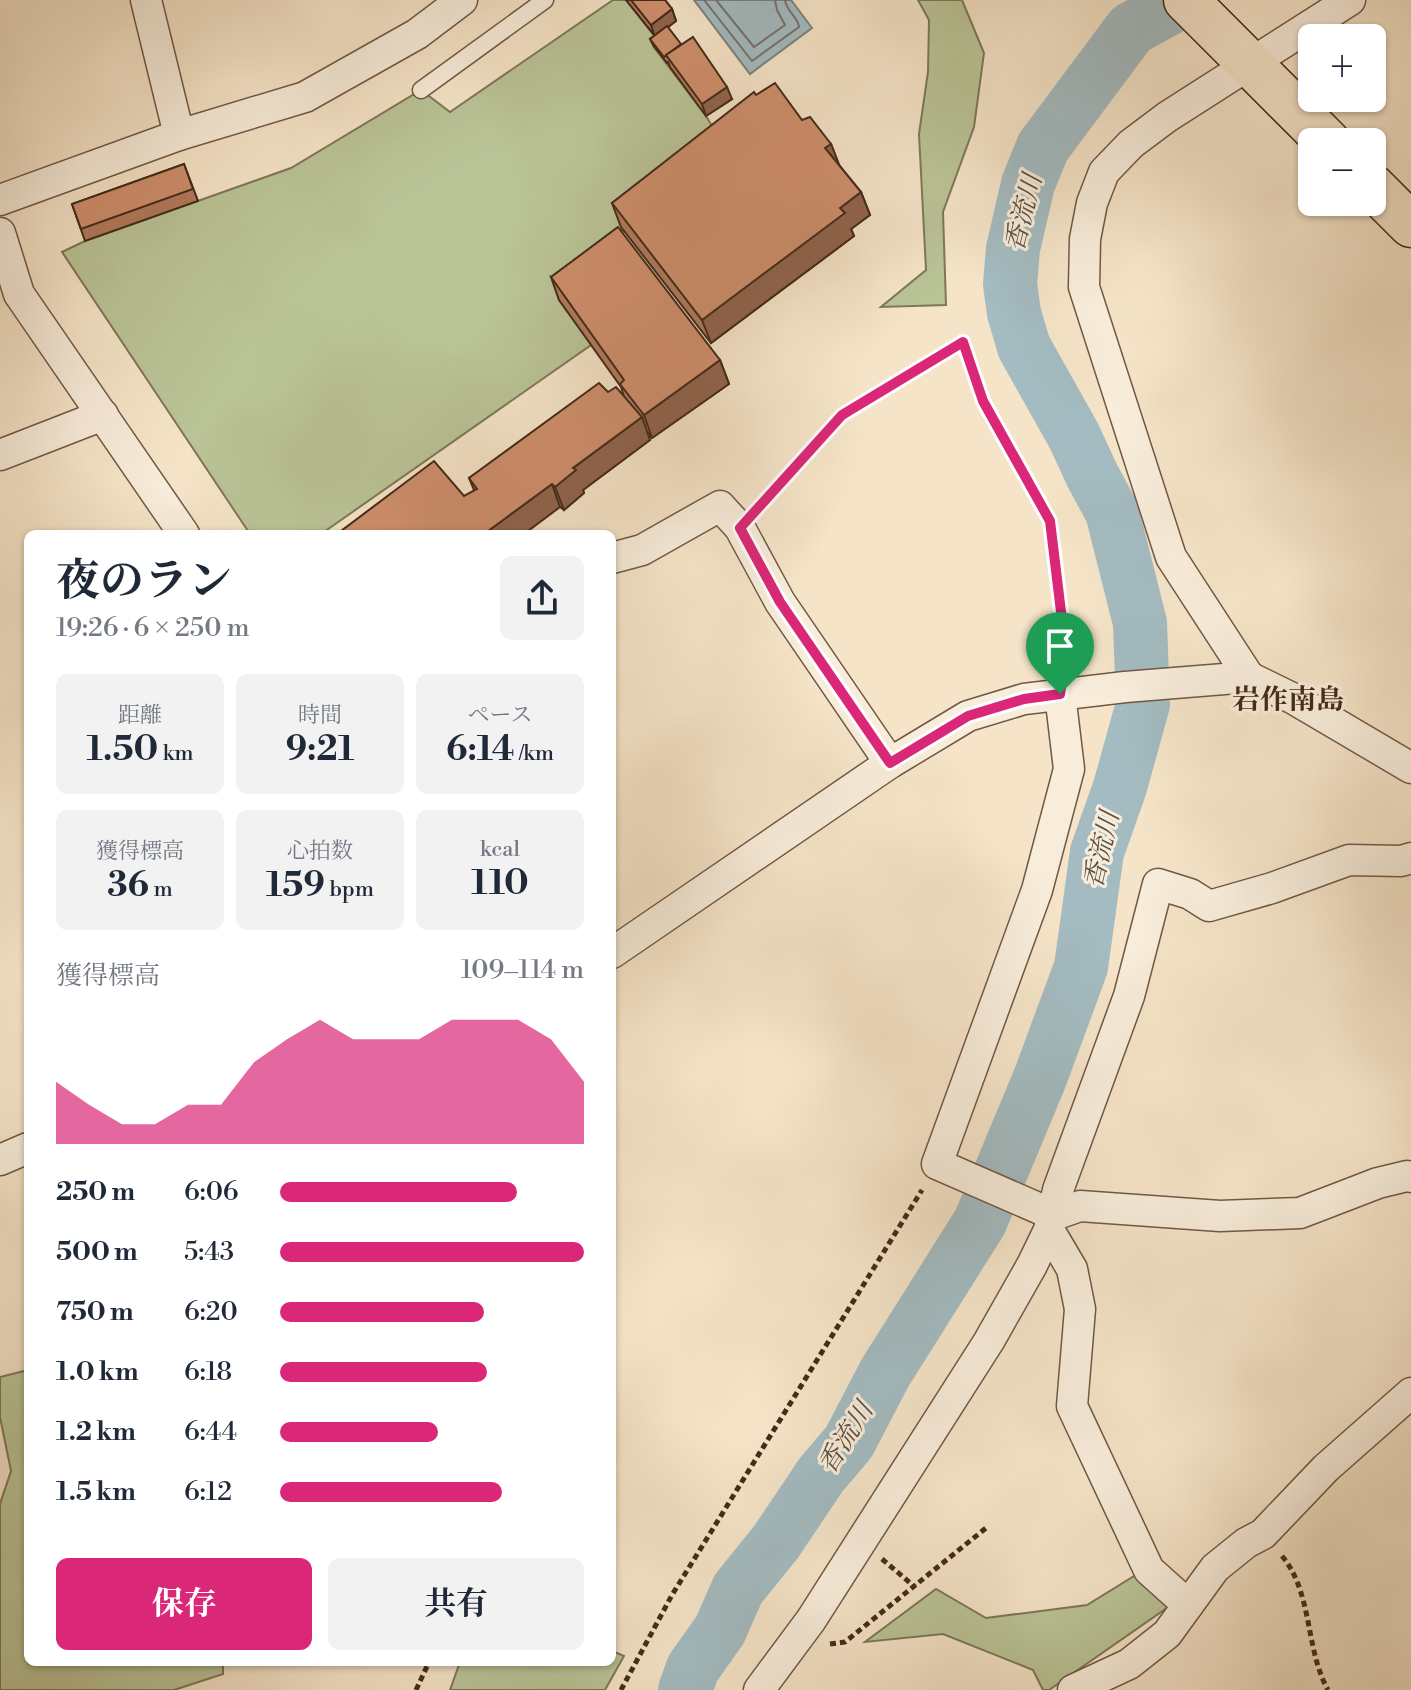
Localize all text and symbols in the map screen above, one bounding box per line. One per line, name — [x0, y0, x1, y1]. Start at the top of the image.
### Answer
map controls — [1298, 24, 1386, 216]
button: + — [1298, 24, 1386, 112]
button: − — [1298, 128, 1386, 216]
water label: 香流川 — [999, 168, 1050, 255]
text: 夜のラン — [56, 554, 232, 609]
button: share — [500, 556, 584, 640]
text: 19:26 · 6 × 250 m — [56, 612, 250, 644]
pin — [1026, 612, 1094, 694]
icon: arrive — [1038, 624, 1082, 668]
district label: 岩作南島 — [1232, 683, 1344, 718]
text: 距離 — [118, 702, 162, 729]
text: 時間 — [298, 702, 342, 729]
text: ペース — [468, 702, 532, 729]
text: 1.50 — [86, 729, 158, 771]
text: 9:21 — [286, 729, 354, 771]
text: 6:14 — [446, 729, 514, 771]
text: km — [158, 740, 194, 767]
text: /km — [514, 740, 554, 767]
water label: 香流川 — [1078, 805, 1127, 892]
text: kcal — [480, 836, 520, 863]
text: 獲得標高 — [96, 838, 184, 865]
text: 心拍数 — [287, 838, 353, 865]
text: 110 — [471, 863, 529, 905]
text: 36 — [107, 865, 149, 907]
text: 159 — [266, 865, 325, 907]
text: m — [149, 876, 173, 903]
text: bpm — [325, 876, 374, 903]
text: 109–114 m — [461, 954, 584, 986]
text: 獲得標高 — [56, 960, 160, 992]
text: 250 m — [56, 1176, 135, 1208]
text: 6:06 — [184, 1176, 239, 1208]
text: 500 m — [56, 1236, 138, 1268]
text: 5:43 — [184, 1236, 234, 1268]
text: 750 m — [56, 1296, 134, 1328]
text: 6:20 — [184, 1296, 238, 1328]
text: 1.0 km — [56, 1356, 139, 1388]
text: 6:18 — [184, 1356, 232, 1388]
water label: 香流川 — [812, 1394, 882, 1480]
text: 1.2 km — [56, 1416, 136, 1448]
text: 6:44 — [184, 1416, 237, 1448]
text: 1.5 km — [56, 1476, 136, 1508]
text: 6:12 — [184, 1476, 232, 1508]
button: 保存 — [56, 1558, 312, 1650]
button: 共有 — [328, 1558, 584, 1650]

